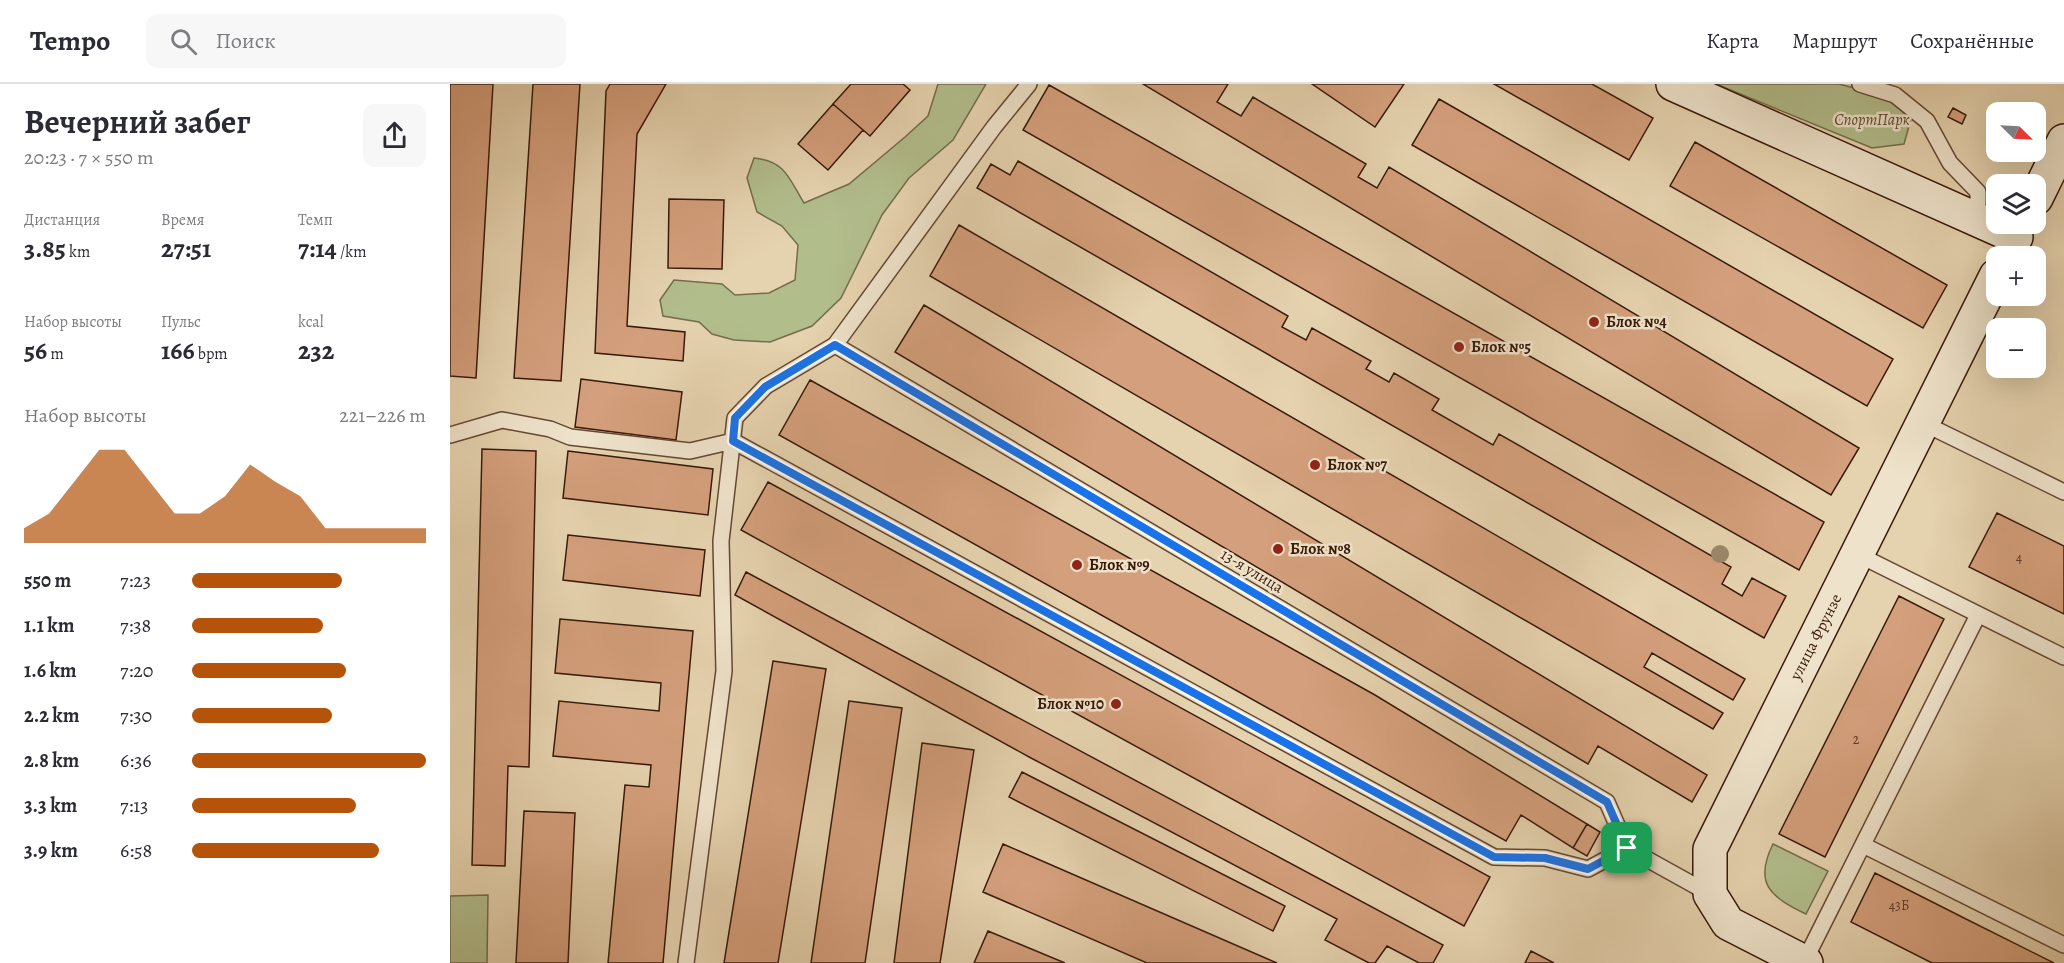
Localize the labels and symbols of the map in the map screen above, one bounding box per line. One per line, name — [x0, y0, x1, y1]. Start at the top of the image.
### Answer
north arrow — [1986, 102, 2046, 162]
park label: СпортПарк — [1834, 109, 1910, 131]
place label: Блок №4 — [1606, 311, 1667, 333]
marker: Блок №4 — [1587, 315, 1601, 329]
place label: Блок №5 — [1471, 336, 1531, 358]
marker: Блок №5 — [1452, 340, 1466, 354]
place label: Блок №7 — [1327, 454, 1387, 476]
marker: Блок №7 — [1308, 458, 1322, 472]
place label: Блок №8 — [1290, 538, 1351, 560]
marker: Блок №8 — [1271, 542, 1285, 556]
street label: 13-я улица — [1216, 544, 1288, 599]
house number: 4 — [2016, 548, 2022, 567]
place label: Блок №9 — [1089, 554, 1150, 576]
marker: Блок №9 — [1070, 558, 1084, 572]
street label: улица Фрунзе — [1784, 590, 1847, 685]
place label: Блок №10 — [1037, 693, 1104, 715]
marker: Блок №10 — [1109, 697, 1123, 711]
house number: 2 — [1853, 730, 1860, 749]
pin — [1601, 822, 1652, 873]
house number: 43Б — [1889, 896, 1909, 915]

